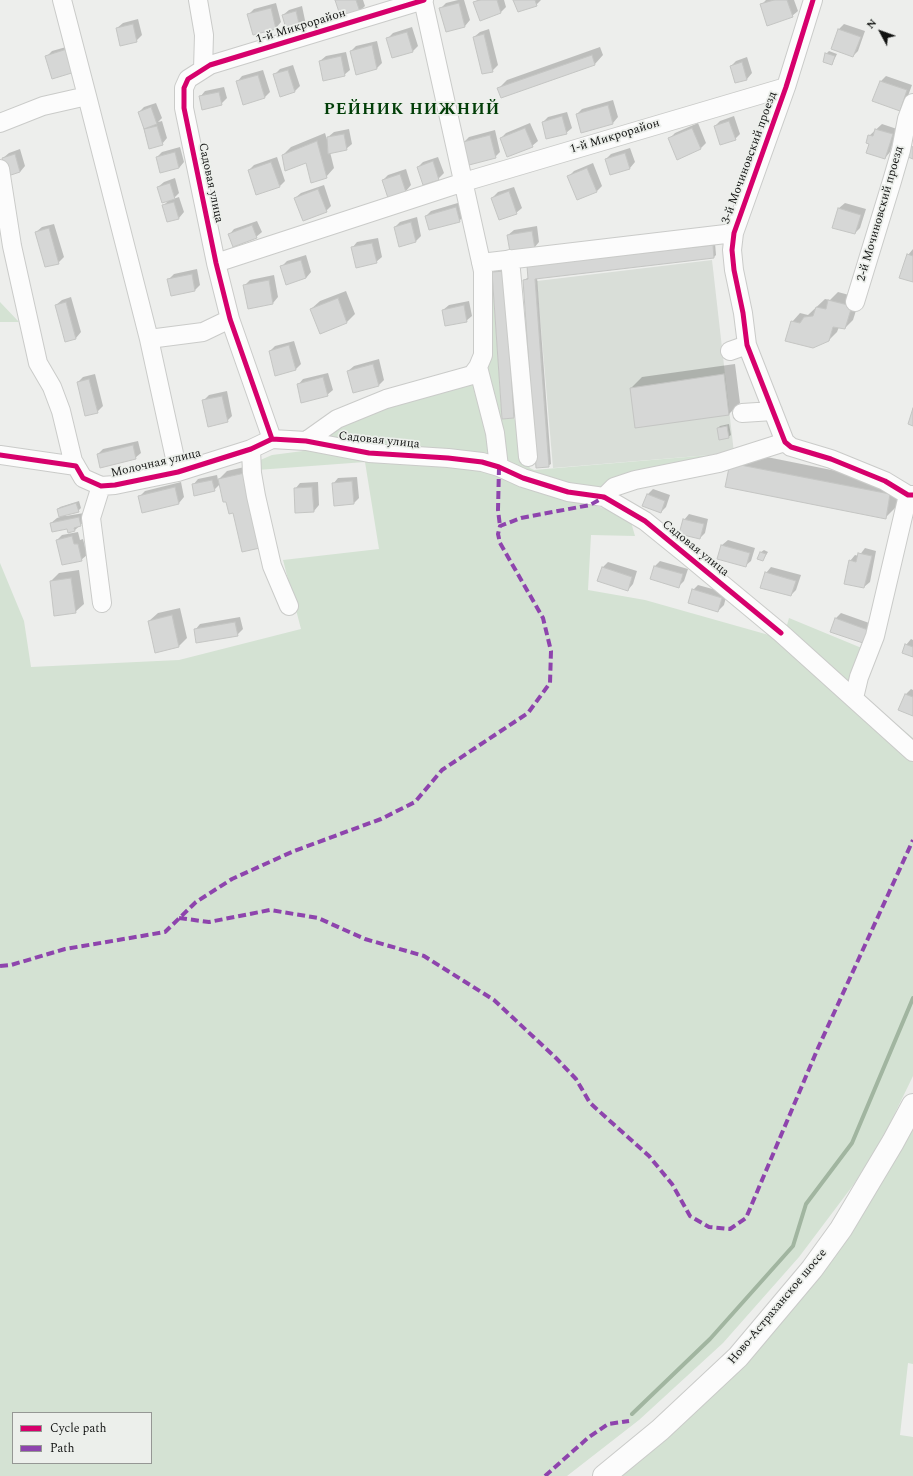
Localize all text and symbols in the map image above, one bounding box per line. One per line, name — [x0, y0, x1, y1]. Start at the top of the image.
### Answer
street label: 1-й Микрорайон — [254, 7, 348, 47]
north arrow — [861, 12, 901, 52]
text: N — [862, 15, 881, 33]
street label: 3-й Мочиновский проезд — [719, 90, 781, 226]
district label: РЕЙНИК НИЖНИЙ — [324, 101, 500, 121]
street label: 1-й Микрорайон — [568, 117, 662, 157]
street label: Садовая улица — [194, 142, 226, 224]
street label: 2-й Мочиновский проезд — [855, 145, 907, 283]
street label: Садовая улица — [338, 430, 420, 452]
street label: Молочная улица — [109, 447, 203, 481]
street label: Садовая улица — [659, 518, 731, 580]
street label: Ново-Астраханское шоссе — [726, 1246, 830, 1368]
legend — [12, 1412, 152, 1464]
text: Cycle path — [50, 1419, 107, 1438]
text: Path — [50, 1439, 75, 1458]

